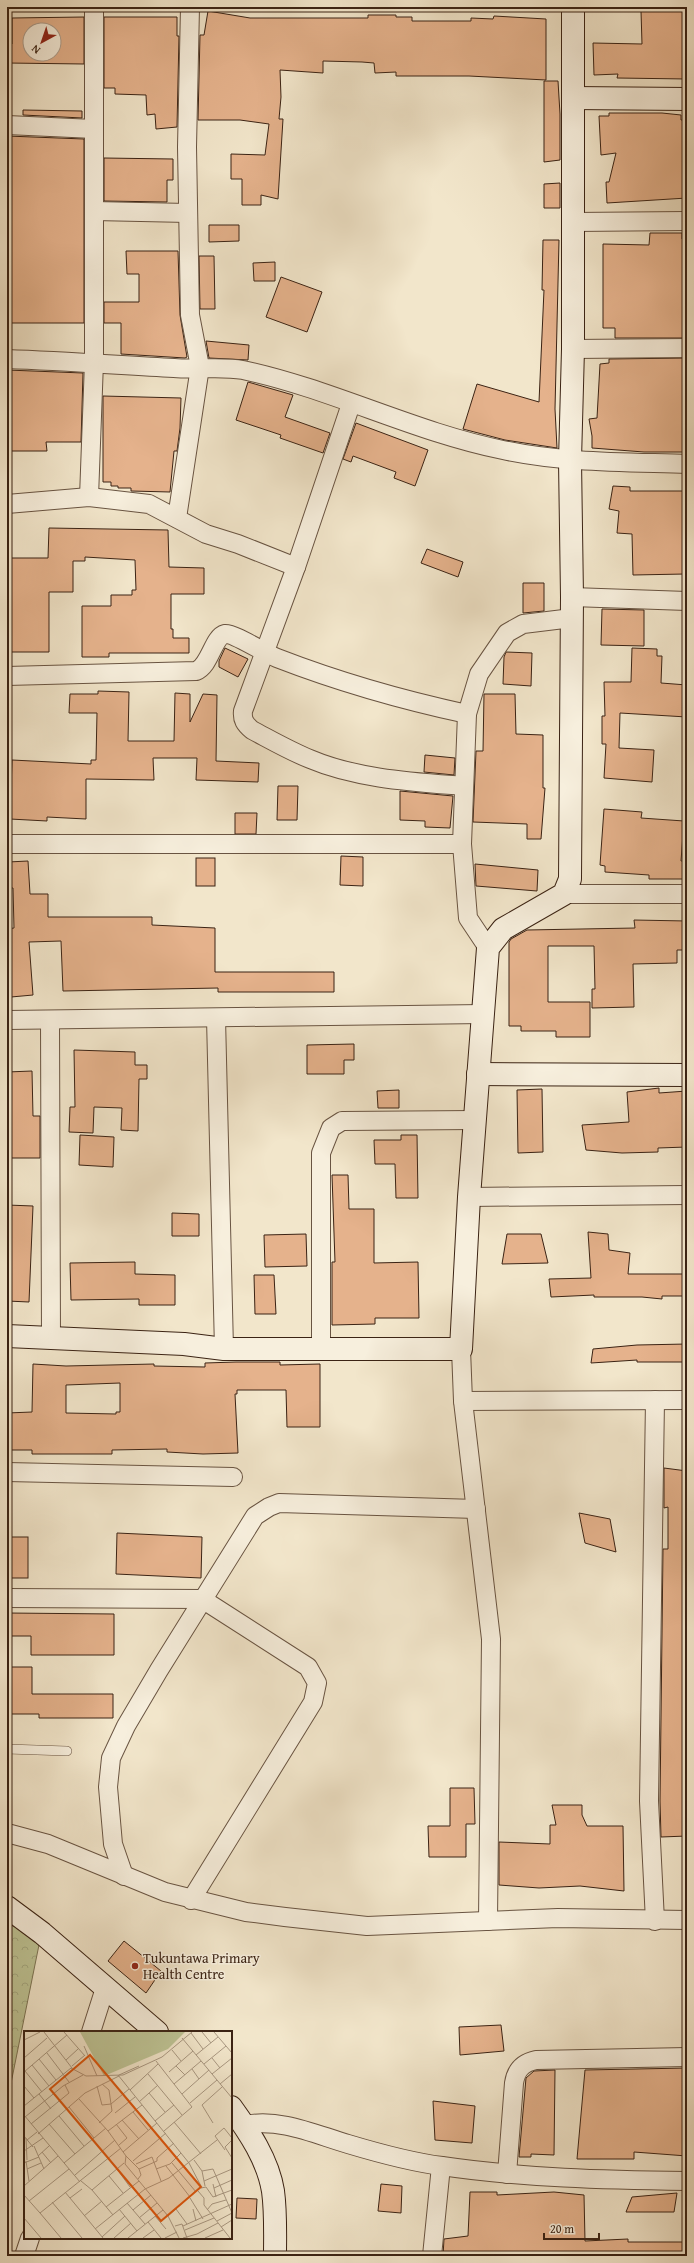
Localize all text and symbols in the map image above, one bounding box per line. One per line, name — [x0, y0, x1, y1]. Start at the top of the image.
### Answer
north arrow — [22, 22, 62, 62]
text: N — [27, 41, 44, 58]
place label: Tukuntawa Primary Health Centre — [143, 1948, 260, 1984]
marker: Tukuntawa Primary Health Centre — [130, 1961, 140, 1971]
inset map — [24, 2031, 232, 2239]
scale bar — [544, 2215, 599, 2241]
text: 20 m — [550, 2220, 574, 2237]

